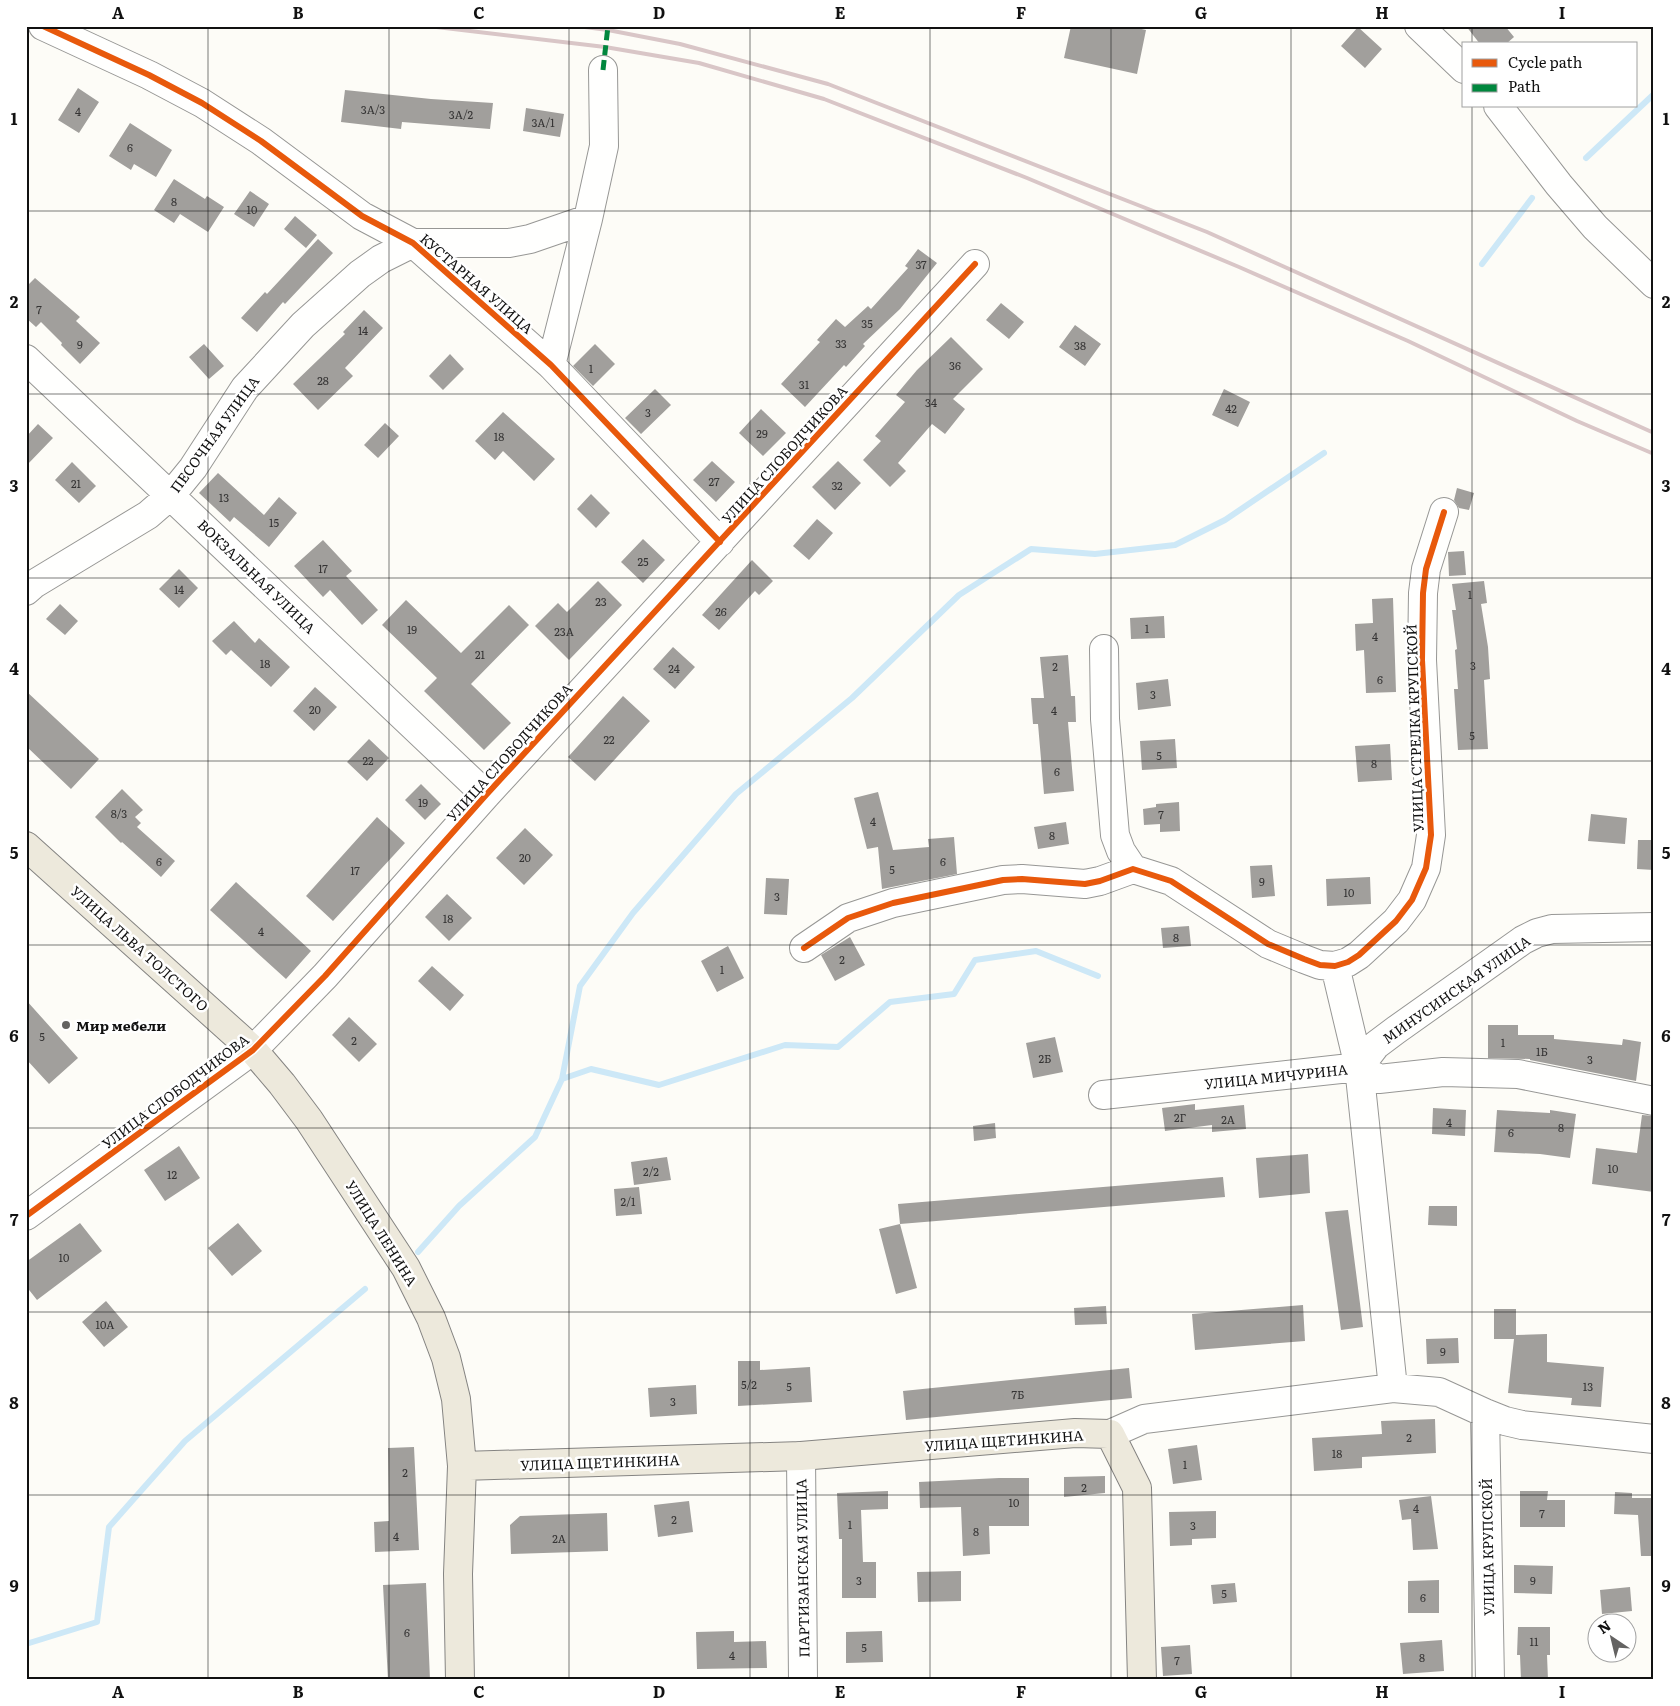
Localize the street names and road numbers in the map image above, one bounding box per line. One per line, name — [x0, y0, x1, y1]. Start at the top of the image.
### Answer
street label: КУСТАРНАЯ УЛИЦА — [416, 228, 538, 338]
street label: ПЕСОЧНАЯ УЛИЦА — [165, 371, 264, 496]
street label: УЛИЦА СЛОБОДЧИКОВА — [717, 380, 852, 527]
street label: ВОКЗАЛЬНАЯ УЛИЦА — [194, 514, 321, 638]
street label: УЛИЦА СТРЕЛКА КРУПСКОЙ — [1400, 624, 1428, 832]
street label: УЛИЦА СЛОБОДЧИКОВА — [442, 678, 577, 825]
street label: УЛИЦА ЛЬВА ТОЛСТОГО — [67, 881, 213, 1015]
street label: МИНУСИНСКАЯ УЛИЦА — [1378, 930, 1534, 1048]
street label: УЛИЦА СЛОБОДЧИКОВА — [97, 1029, 253, 1153]
street label: УЛИЦА МИЧУРИНА — [1203, 1058, 1349, 1093]
street label: УЛИЦА ЛЕНИНА — [341, 1176, 423, 1290]
street label: УЛИЦА ЩЕТИНКИНА — [924, 1424, 1085, 1456]
street label: УЛИЦА ЩЕТИНКИНА — [520, 1449, 681, 1475]
street label: ПАРТИЗАНСКАЯ УЛИЦА — [790, 1478, 814, 1658]
street label: УЛИЦА КРУПСКОЙ — [1476, 1478, 1498, 1616]

